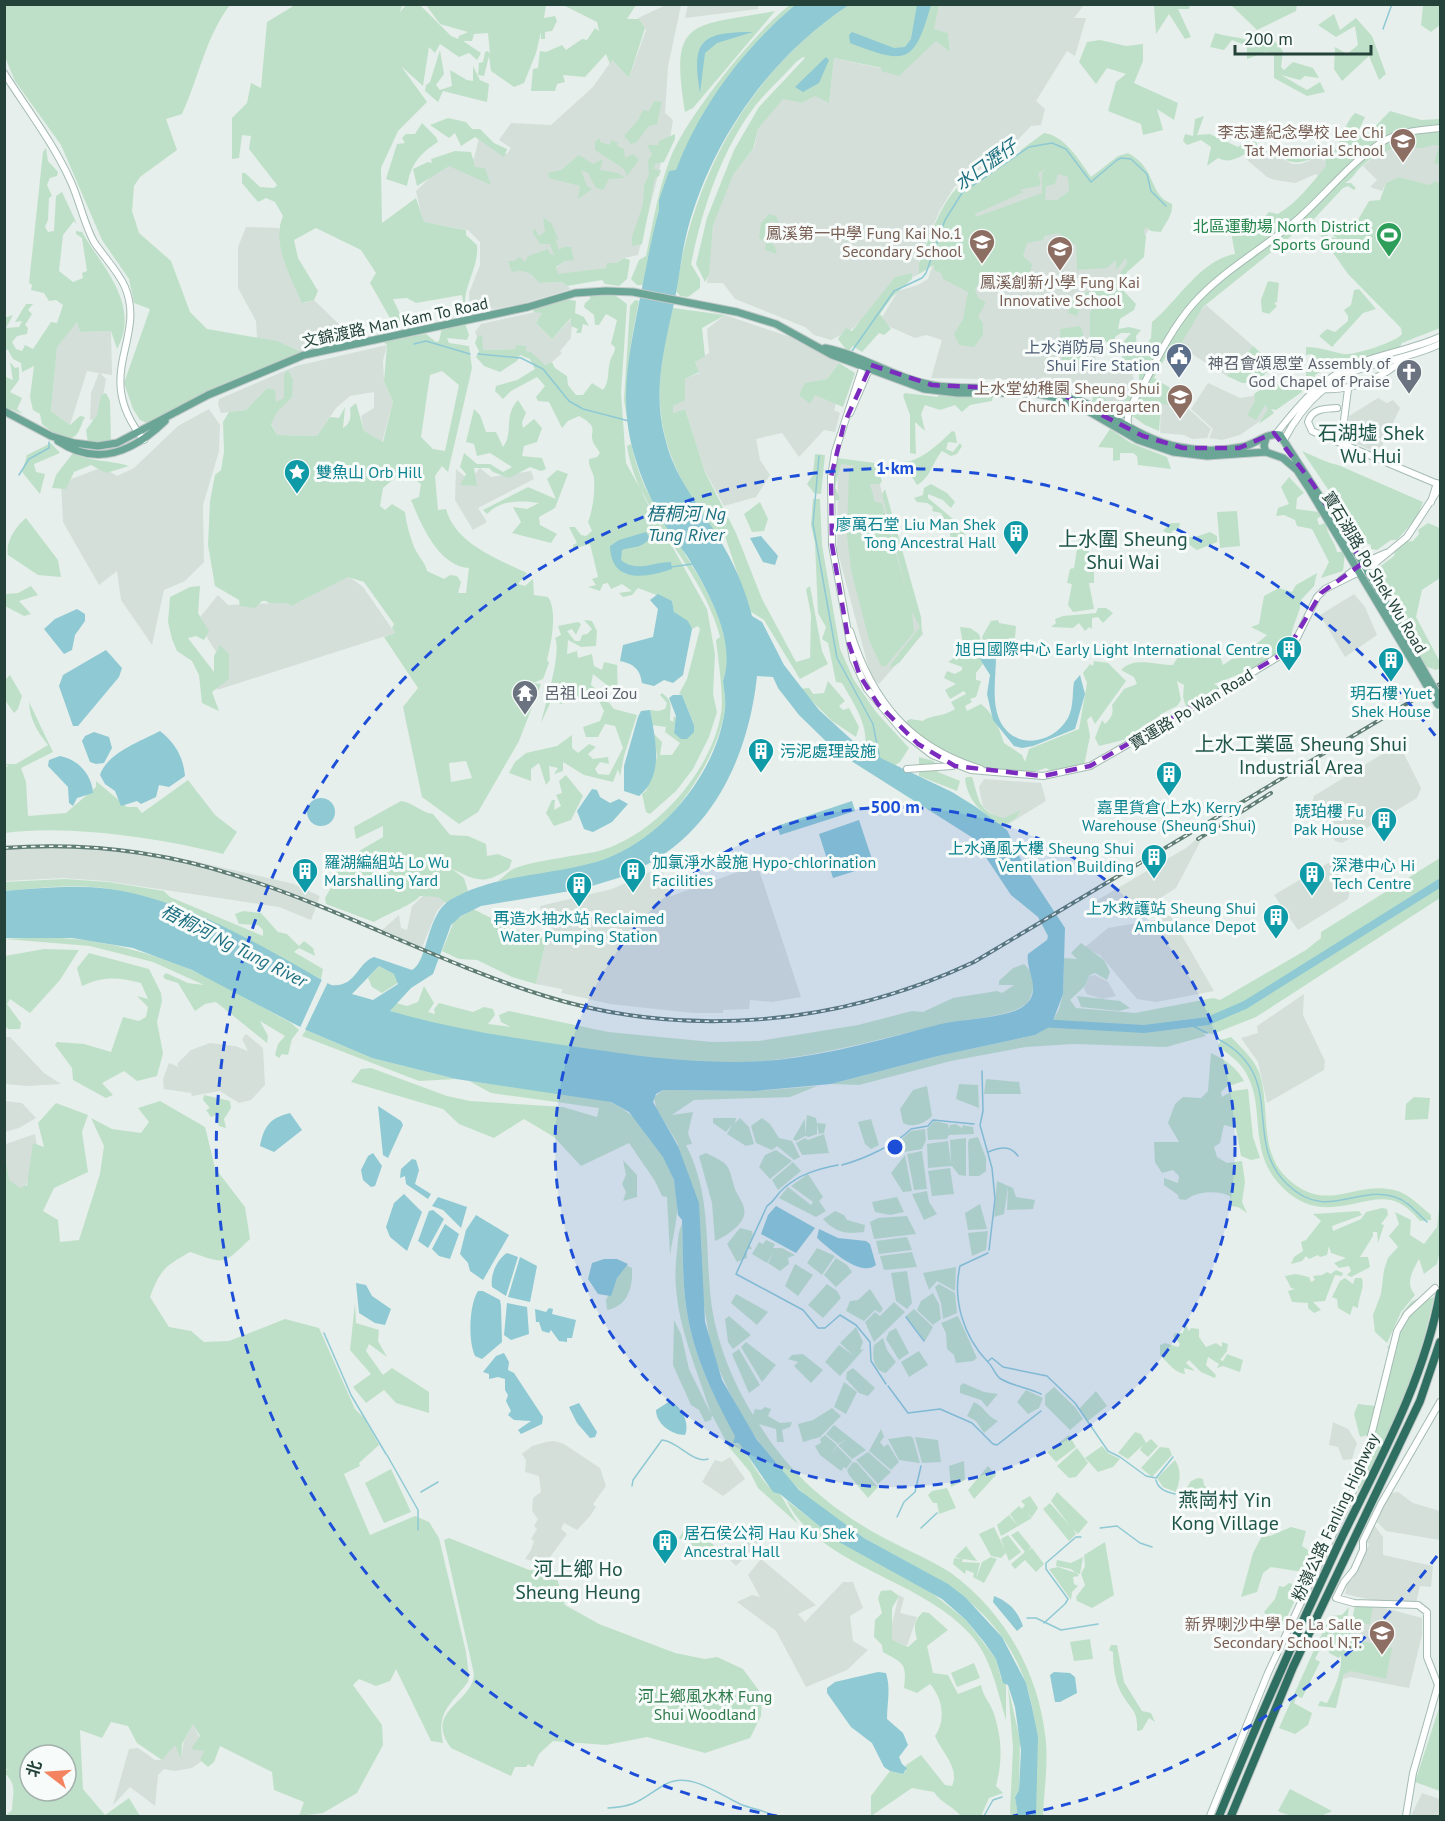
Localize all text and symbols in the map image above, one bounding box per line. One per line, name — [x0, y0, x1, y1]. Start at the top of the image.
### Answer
scale bar — [1235, 18, 1372, 56]
text: 200 m — [1244, 27, 1293, 50]
place label: 李志達紀念學校 Lee Chi Tat Memorial School — [1218, 122, 1384, 160]
school or university icon: 李志達紀念學校 Lee Chi Tat Memorial School — [1388, 126, 1418, 164]
water label: 水口瀝仔 — [950, 132, 1024, 195]
place label: 北區運動場 North District Sports Ground — [1193, 216, 1371, 254]
sports icon: 北區運動場 North District Sports Ground — [1374, 220, 1404, 258]
place label: 鳳溪第一中學 Fung Kai No.1 Secondary School — [766, 223, 962, 261]
school or university icon: 鳳溪第一中學 Fung Kai No.1 Secondary School — [967, 227, 997, 265]
school or university icon: 鳳溪創新小學 Fung Kai Innovative School — [1045, 234, 1075, 272]
place label: 鳳溪創新小學 Fung Kai Innovative School — [980, 272, 1140, 310]
street label: 文錦渡路 Man Kam To Road — [300, 293, 490, 351]
place label: 上水消防局 Sheung Shui Fire Station — [1024, 337, 1160, 375]
public building icon: 上水消防局 Sheung Shui Fire Station — [1164, 341, 1194, 379]
place label: 神召會頌恩堂 Assembly of God Chapel of Praise — [1208, 353, 1391, 391]
church icon: 神召會頌恩堂 Assembly of God Chapel of Praise — [1394, 357, 1424, 395]
place label: 上水堂幼稚園 Sheung Shui Church Kindergarten — [974, 378, 1160, 416]
school or university icon: 上水堂幼稚園 Sheung Shui Church Kindergarten — [1165, 382, 1195, 420]
district label: 石湖墟 Shek Wu Hui — [1318, 420, 1425, 469]
text: 1 km — [876, 456, 914, 479]
place icon: 雙魚山 Orb Hill — [282, 457, 312, 495]
place label: 雙魚山 Orb Hill — [316, 462, 422, 482]
street label: 寶石湖路 Po Shek Wu Road — [1319, 487, 1431, 657]
water label: 梧桐河 Ng Tung River — [646, 502, 726, 546]
place label: 廖萬石堂 Liu Man Shek Tong Ancestral Hall — [836, 514, 996, 552]
building icon: 廖萬石堂 Liu Man Shek Tong Ancestral Hall — [1001, 518, 1031, 556]
district label: 上水圍 Sheung Shui Wai — [1058, 526, 1188, 575]
building icon: 旭日國際中心 Early Light International Centre — [1274, 634, 1304, 672]
place label: 旭日國際中心 Early Light International Centre — [955, 639, 1270, 659]
building icon: 玥石樓 Yuet Shek House — [1376, 645, 1406, 683]
street label: 寶運路 Po Wan Road — [1126, 664, 1256, 754]
temple icon: 呂祖 Leoi Zou — [510, 678, 540, 716]
place label: 呂祖 Leoi Zou — [544, 683, 637, 703]
place label: 玥石樓 Yuet Shek House — [1350, 683, 1433, 721]
district label: 上水工業區 Sheung Shui Industrial Area — [1195, 731, 1407, 780]
building icon: 污泥處理設施 — [746, 736, 776, 774]
place label: 污泥處理設施 — [780, 741, 876, 761]
building icon: 嘉里貨倉(上水) Kerry Warehouse (Sheung Shui) — [1154, 759, 1184, 797]
text: 500 m — [870, 795, 920, 818]
place label: 嘉里貨倉(上水) Kerry Warehouse (Sheung Shui) — [1082, 797, 1256, 835]
place label: 琥珀樓 Fu Pak House — [1293, 801, 1364, 839]
building icon: 琥珀樓 Fu Pak House — [1369, 805, 1399, 843]
place label: 上水通風大樓 Sheung Shui Ventilation Building — [948, 838, 1134, 876]
building icon: 上水通風大樓 Sheung Shui Ventilation Building — [1139, 842, 1169, 880]
place label: 羅湖編組站 Lo Wu Marshalling Yard — [324, 852, 449, 890]
place label: 加氯淨水設施 Hypo-chlorination Facilities — [652, 852, 876, 890]
place label: 深港中心 Hi Tech Centre — [1332, 855, 1415, 893]
building icon: 羅湖編組站 Lo Wu Marshalling Yard — [290, 856, 320, 894]
building icon: 加氯淨水設施 Hypo-chlorination Facilities — [618, 856, 648, 894]
building icon: 深港中心 Hi Tech Centre — [1297, 859, 1327, 897]
building icon: 再造水抽水站 Reclaimed Water Pumping Station — [564, 870, 594, 908]
place label: 上水救護站 Sheung Shui Ambulance Depot — [1086, 898, 1257, 936]
water label: 梧桐河 Ng Tung River — [158, 899, 312, 993]
building icon: 上水救護站 Sheung Shui Ambulance Depot — [1261, 902, 1291, 940]
place label: 再造水抽水站 Reclaimed Water Pumping Station — [494, 908, 664, 946]
centre of rings — [885, 1137, 905, 1157]
street label: 粉嶺公路 Fanling Highway — [1287, 1429, 1383, 1604]
district label: 燕崗村 Yin Kong Village — [1171, 1487, 1279, 1536]
place label: 居石侯公祠 Hau Ku Shek Ancestral Hall — [684, 1523, 855, 1561]
building icon: 居石侯公祠 Hau Ku Shek Ancestral Hall — [650, 1527, 680, 1565]
district label: 河上鄉 Ho Sheung Heung — [515, 1556, 641, 1605]
place label: 新界喇沙中學 De La Salle Secondary School N.T. — [1185, 1614, 1362, 1652]
school or university icon: 新界喇沙中學 De La Salle Secondary School N.T. — [1367, 1618, 1397, 1656]
park label: 河上鄉風水林 Fung Shui Woodland — [638, 1686, 772, 1724]
north arrow — [18, 1743, 78, 1803]
text: 北 — [22, 1758, 46, 1779]

